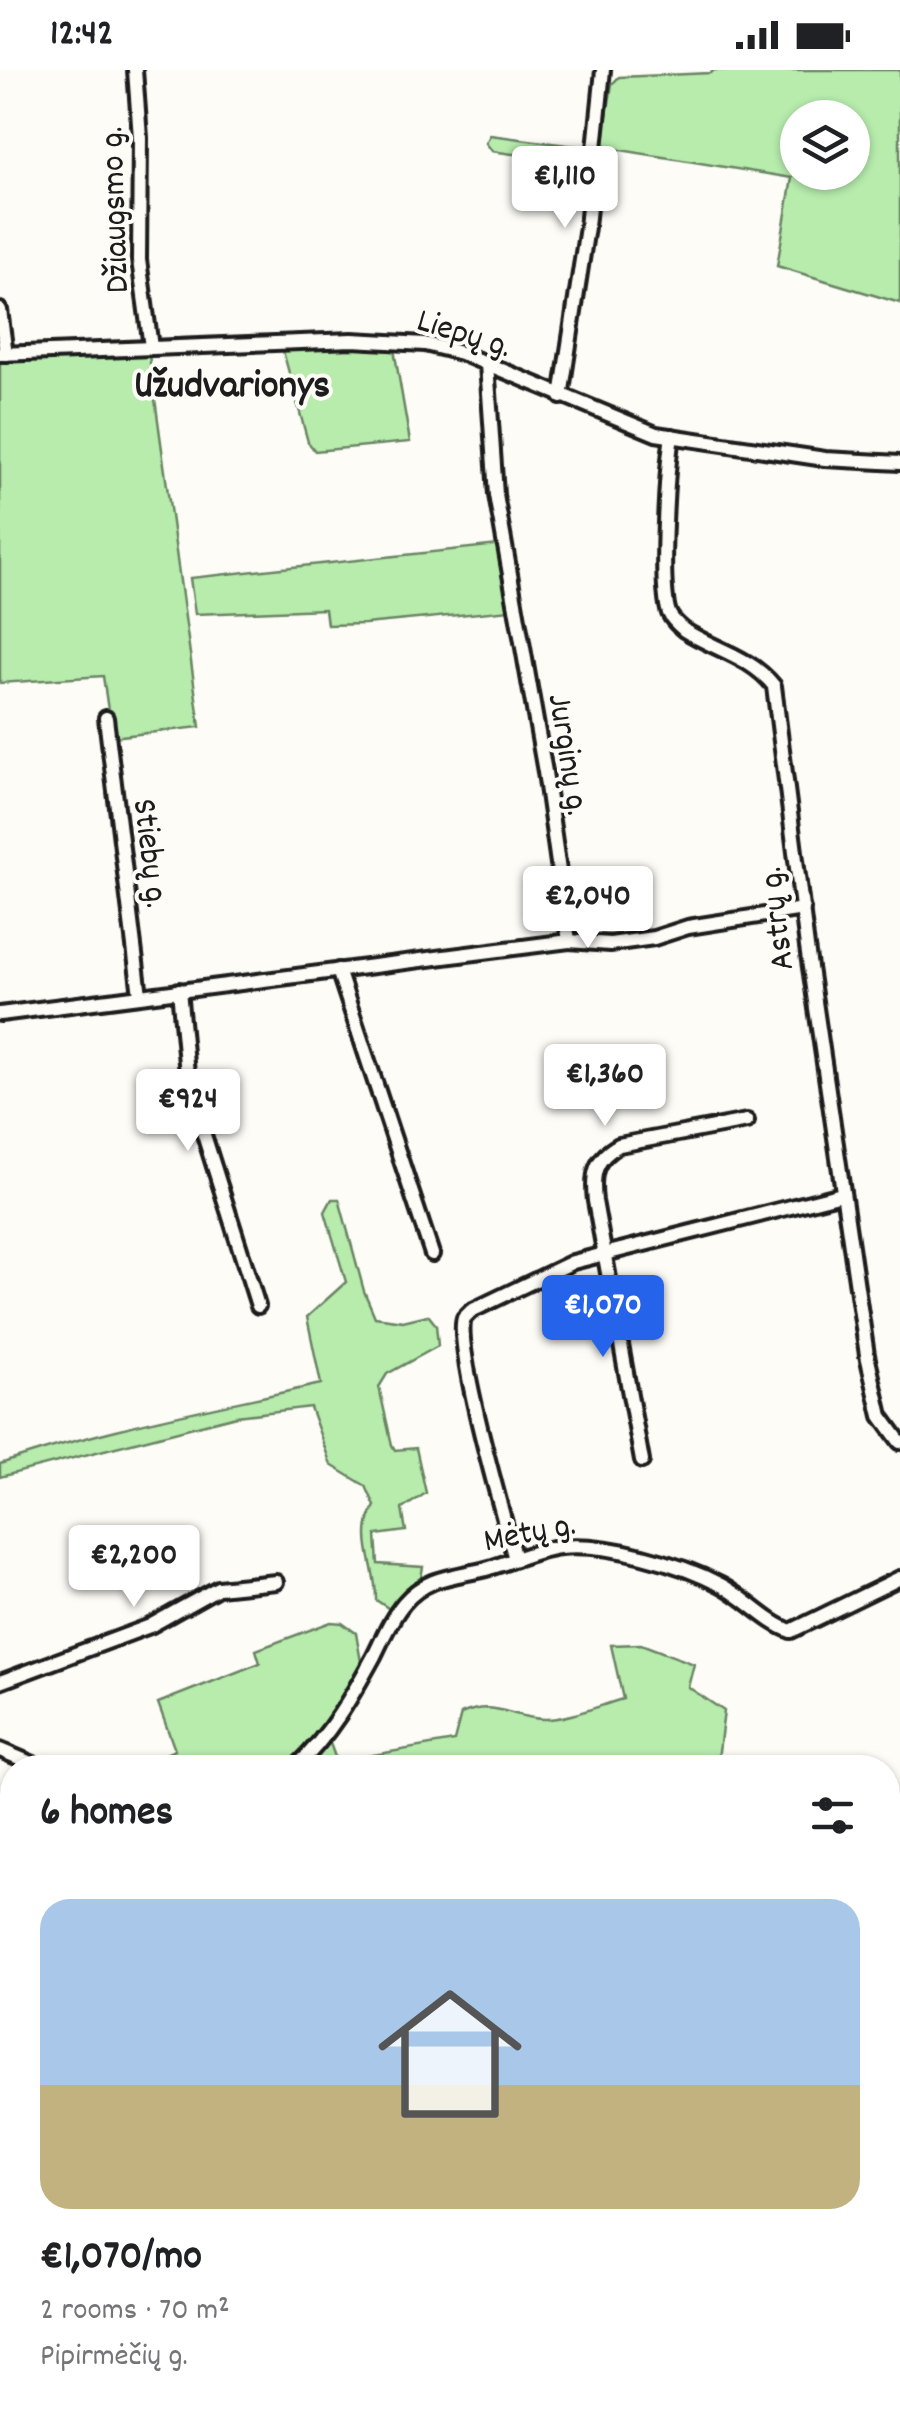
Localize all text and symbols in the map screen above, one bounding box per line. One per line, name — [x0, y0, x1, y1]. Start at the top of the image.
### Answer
text: 12:42 — [50, 8, 114, 63]
map controls — [780, 100, 870, 190]
button: layers — [780, 100, 870, 190]
street label: Džiaugsmo g. — [89, 126, 145, 294]
pin: €1,110 — [484, 146, 646, 231]
text: €1,110 — [534, 155, 596, 201]
street label: Liepų g. — [410, 298, 517, 374]
district label: Užudvarionys — [134, 360, 330, 417]
street label: Jurginų g. — [532, 690, 600, 819]
street label: Stiebų g. — [117, 796, 180, 911]
street label: Astrų g. — [748, 864, 810, 973]
pin: €2,040 — [507, 866, 669, 951]
text: €2,040 — [545, 875, 631, 921]
pin: €1,360 — [524, 1044, 686, 1129]
text: €1,360 — [566, 1053, 644, 1099]
pin: €924 — [129, 1069, 247, 1154]
text: €924 — [158, 1078, 218, 1124]
pin: €1,070 — [522, 1275, 684, 1360]
text: €1,070 — [564, 1284, 642, 1330]
street label: Mėtų g. — [480, 1502, 580, 1568]
pin: €2,200 — [53, 1525, 215, 1610]
text: €2,200 — [91, 1534, 177, 1580]
text: 6 homes — [40, 1785, 173, 1845]
icon: filters — [805, 1788, 860, 1843]
icon: home — [360, 1964, 540, 2144]
text: €1,070/mo — [40, 2229, 202, 2289]
text: 2 rooms · 70 m² — [40, 2289, 230, 2335]
text: Pipirmėčių g. — [40, 2335, 188, 2381]

